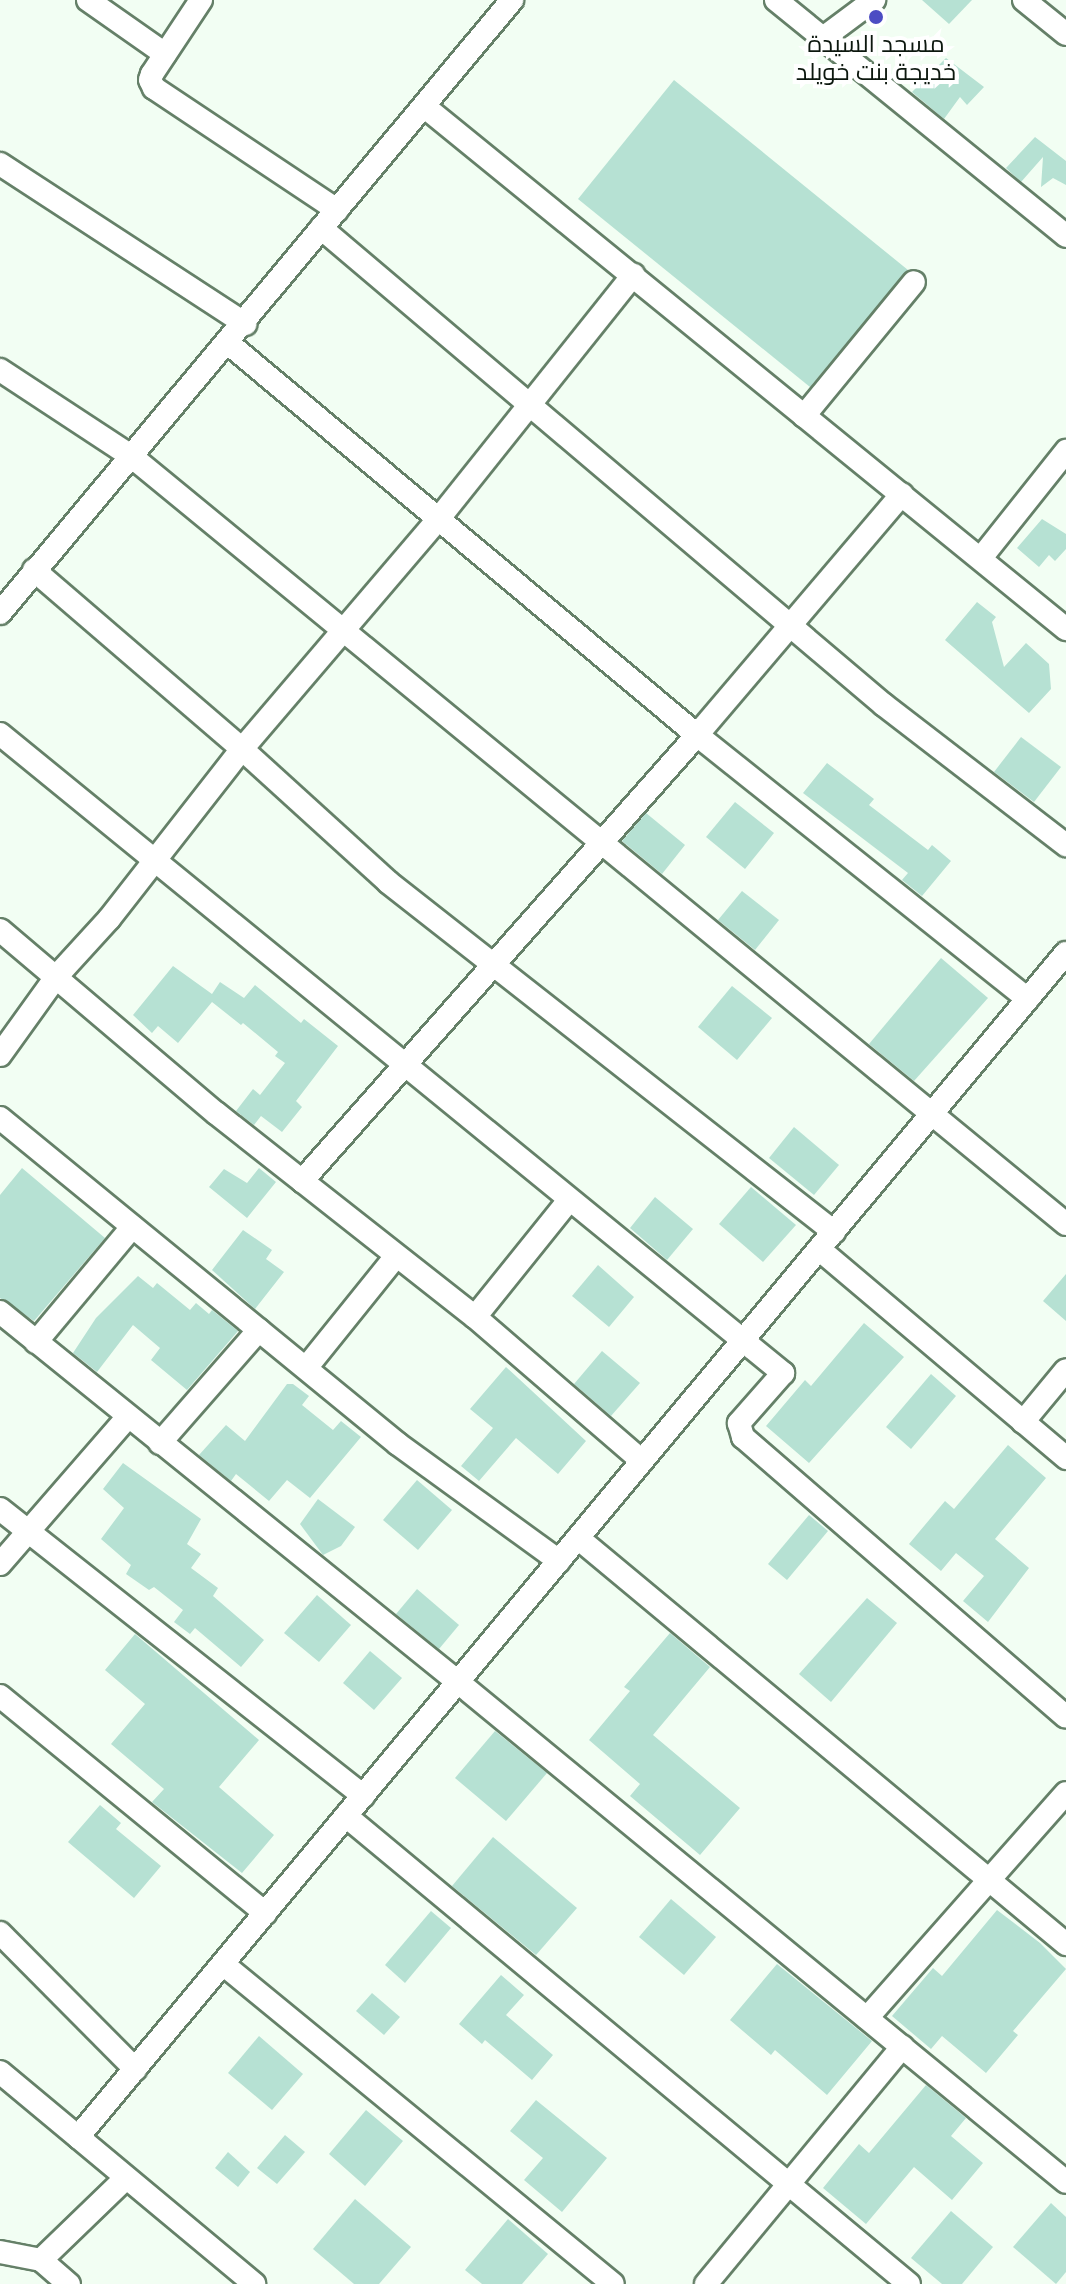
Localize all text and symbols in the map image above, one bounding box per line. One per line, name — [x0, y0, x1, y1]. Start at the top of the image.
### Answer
marker: مسجد السيدة خديجة بنت خويلد — [867, 8, 885, 26]
place label: مسجد السيدة خديجة بنت خويلد — [796, 30, 956, 86]

